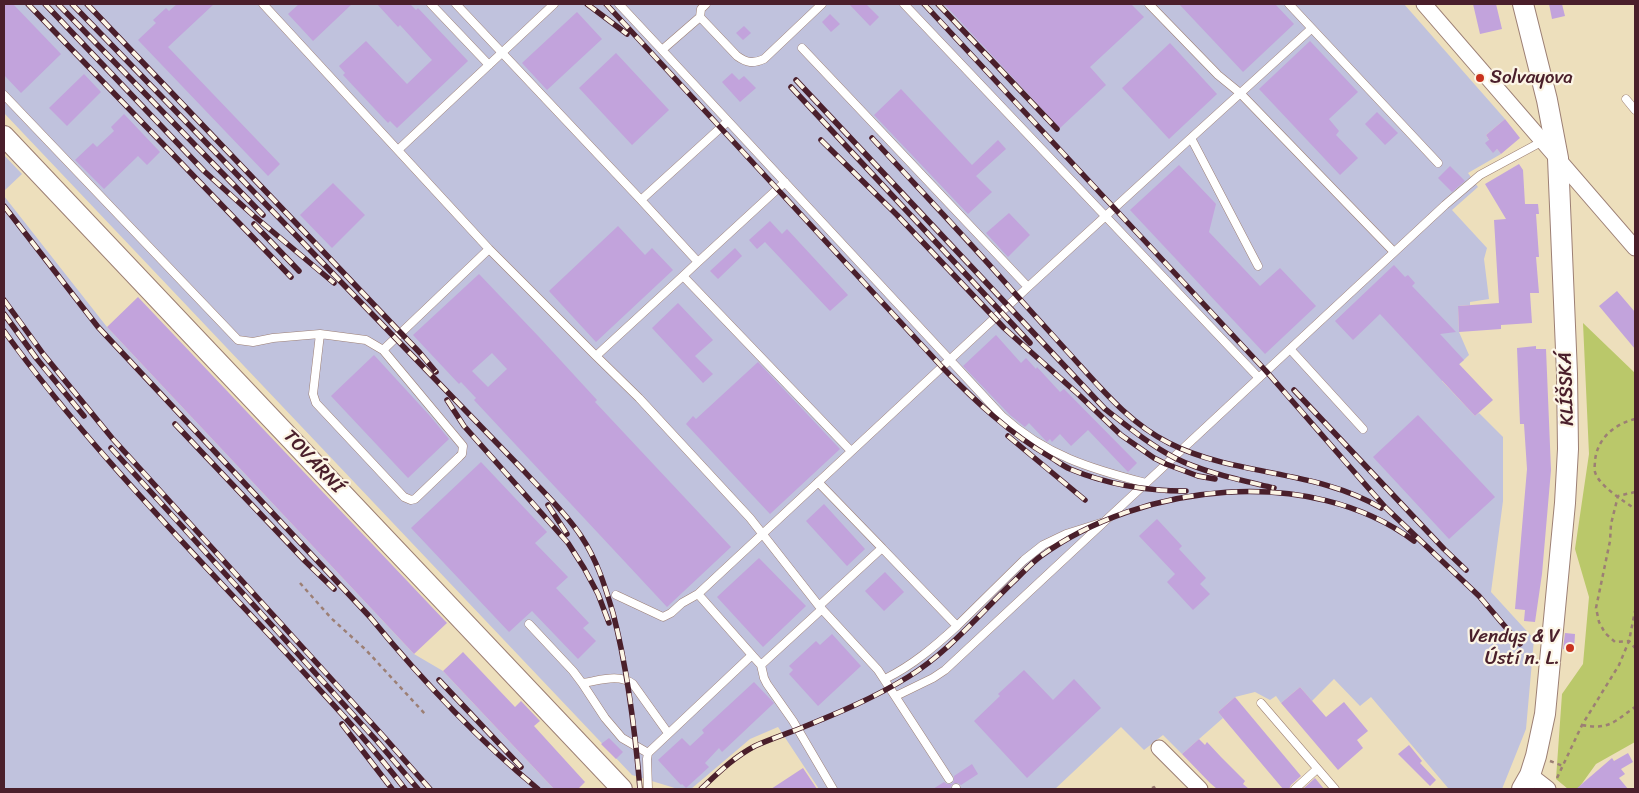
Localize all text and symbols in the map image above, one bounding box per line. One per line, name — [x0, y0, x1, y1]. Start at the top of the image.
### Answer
place label: Solvayova — [1490, 67, 1573, 89]
marker: Solvayova — [1474, 72, 1486, 84]
street label: KLÍŠSKÁ — [1554, 352, 1580, 426]
street label: TOVÁRNÍ — [278, 425, 348, 499]
place label: Vendys & V Ústí n. L. — [1469, 626, 1560, 670]
marker: Vendys & V Ústí n. L. — [1564, 642, 1576, 654]

